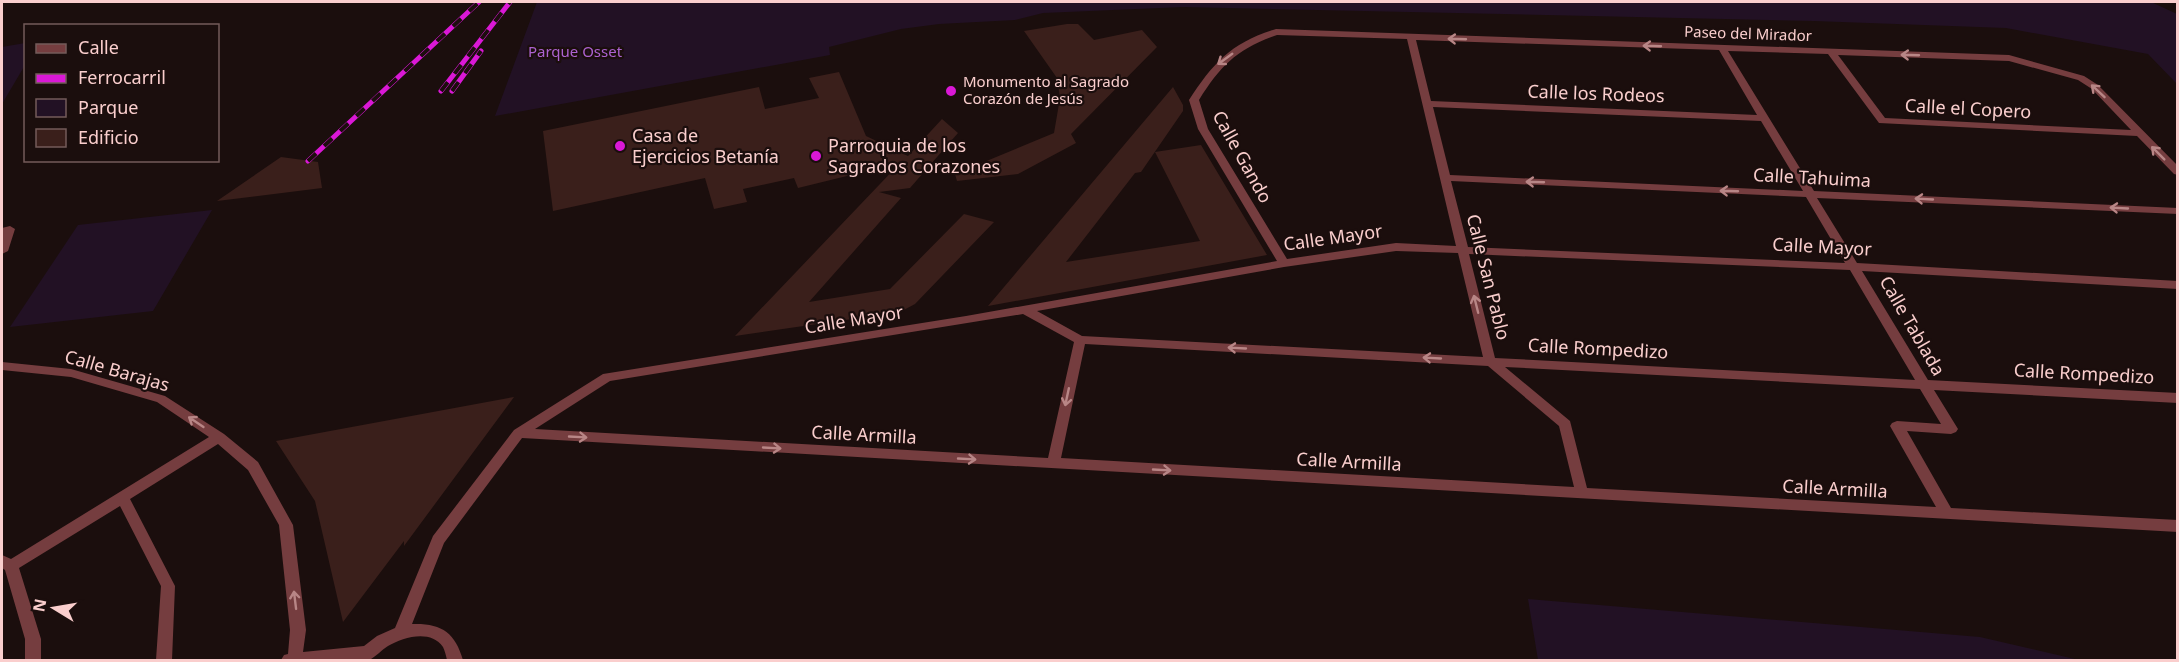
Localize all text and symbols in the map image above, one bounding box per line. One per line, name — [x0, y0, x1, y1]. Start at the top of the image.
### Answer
street label: Paseo del Mirador — [1684, 21, 1812, 45]
legend — [24, 24, 219, 162]
one-way arrow — [1448, 33, 1468, 44]
text: Calle — [78, 35, 119, 59]
one-way arrow — [1643, 40, 1663, 51]
park label: Parque Osset — [528, 41, 623, 61]
one-way arrow — [1901, 49, 1921, 61]
one-way arrow — [1217, 52, 1233, 65]
text: Ferrocarril — [78, 65, 166, 89]
place label: Monumento al Sagrado Corazón de Jesús — [963, 71, 1129, 108]
street label: Calle los Rodeos — [1527, 79, 1665, 107]
marker: Monumento al Sagrado Corazón de Jesús — [944, 84, 958, 98]
one-way arrow — [2090, 84, 2105, 98]
street label: Calle el Copero — [1904, 93, 2032, 123]
text: Parque — [78, 95, 138, 119]
street label: Calle Gando — [1208, 106, 1278, 207]
place label: Casa de Ejercicios Betanía — [632, 123, 779, 168]
text: Edificio — [78, 125, 139, 149]
place label: Parroquia de los Sagrados Corazones — [828, 133, 1000, 178]
marker: Casa de Ejercicios Betanía — [613, 139, 627, 153]
one-way arrow — [2150, 145, 2165, 160]
marker: Parroquia de los Sagrados Corazones — [809, 149, 823, 163]
street label: Calle Tahuima — [1752, 162, 1872, 192]
one-way arrow — [1525, 177, 1545, 188]
one-way arrow — [1720, 185, 1740, 196]
one-way arrow — [1915, 194, 1935, 205]
one-way arrow — [2110, 202, 2130, 213]
street label: Calle San Pablo — [1462, 211, 1516, 342]
street label: Calle Mayor — [1282, 218, 1384, 256]
street label: Calle Mayor — [1772, 231, 1873, 261]
street label: Calle Tablada — [1875, 271, 1951, 380]
one-way arrow — [1469, 295, 1481, 314]
street label: Calle Mayor — [803, 299, 905, 339]
street label: Calle Rompedizo — [1527, 332, 1669, 364]
one-way arrow — [1227, 342, 1247, 353]
street label: Calle Barajas — [62, 344, 172, 396]
one-way arrow — [1422, 353, 1442, 364]
street label: Calle Rompedizo — [2013, 357, 2155, 389]
one-way arrow — [1061, 387, 1073, 406]
one-way arrow — [187, 415, 204, 428]
street label: Calle Armilla — [811, 419, 917, 449]
one-way arrow — [567, 431, 587, 442]
one-way arrow — [762, 442, 782, 453]
street label: Calle Armilla — [1296, 446, 1402, 476]
one-way arrow — [956, 453, 976, 464]
one-way arrow — [1151, 464, 1171, 475]
street label: Calle Armilla — [1782, 473, 1888, 503]
north arrow — [24, 578, 84, 638]
one-way arrow — [289, 591, 300, 611]
text: N — [27, 597, 51, 614]

